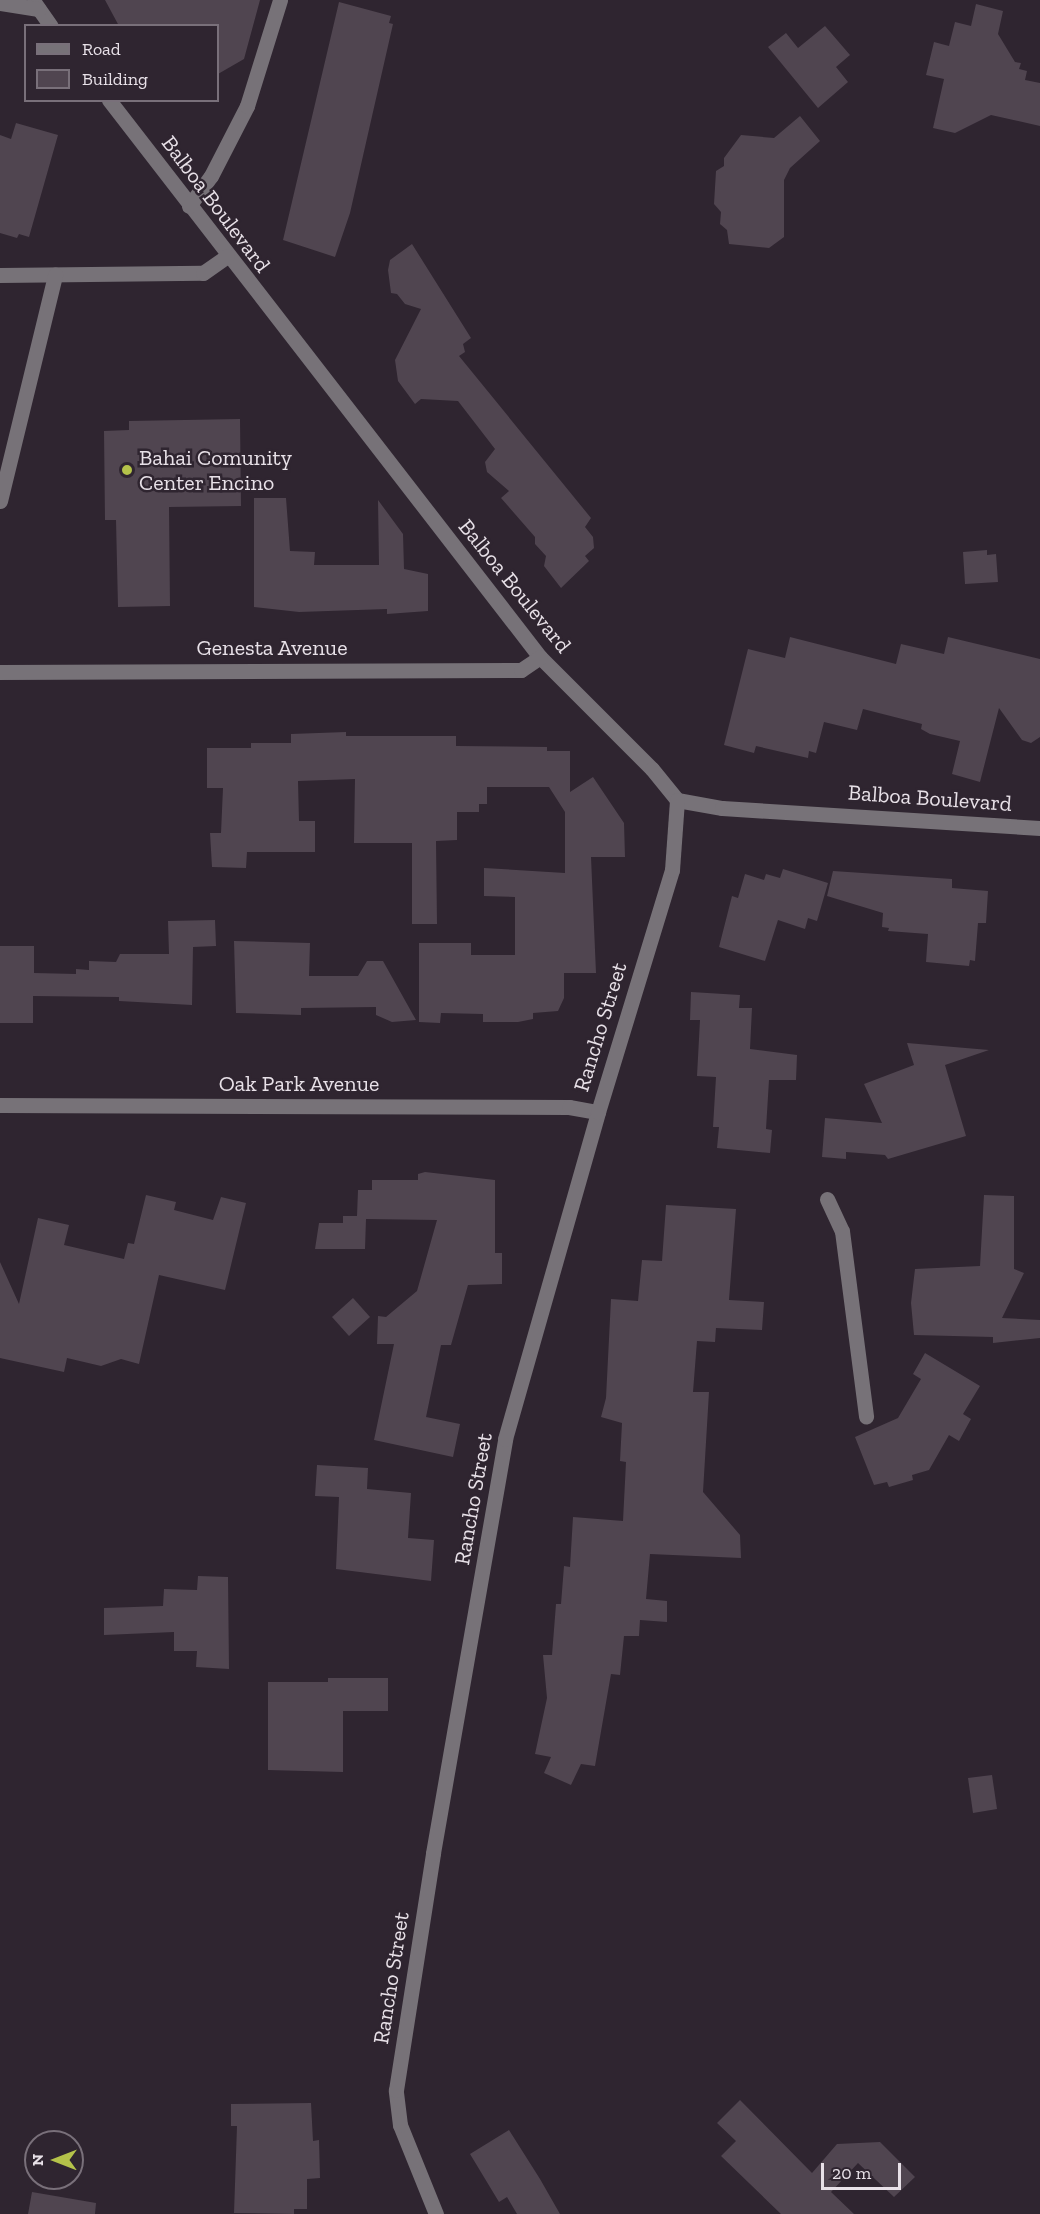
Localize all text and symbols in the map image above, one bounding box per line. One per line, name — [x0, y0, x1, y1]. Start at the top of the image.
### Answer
legend — [24, 24, 219, 102]
text: Road — [82, 38, 121, 60]
text: Building — [82, 68, 148, 90]
street label: Balboa Boulevard — [156, 130, 276, 278]
place label: Bahai Comunity Center Encino — [139, 444, 292, 496]
marker: Bahai Comunity Center Encino — [120, 463, 134, 477]
street label: Balboa Boulevard — [453, 514, 577, 658]
street label: Genesta Avenue — [196, 635, 348, 661]
street label: Balboa Boulevard — [847, 779, 1013, 817]
street label: Rancho Street — [568, 959, 632, 1095]
street label: Oak Park Avenue — [218, 1071, 380, 1097]
street label: Rancho Street — [448, 1431, 498, 1567]
street label: Rancho Street — [368, 1910, 414, 2046]
north arrow — [24, 2130, 84, 2190]
scale bar — [824, 2151, 904, 2189]
text: N — [28, 2154, 47, 2166]
text: 20 m — [832, 2162, 871, 2184]

